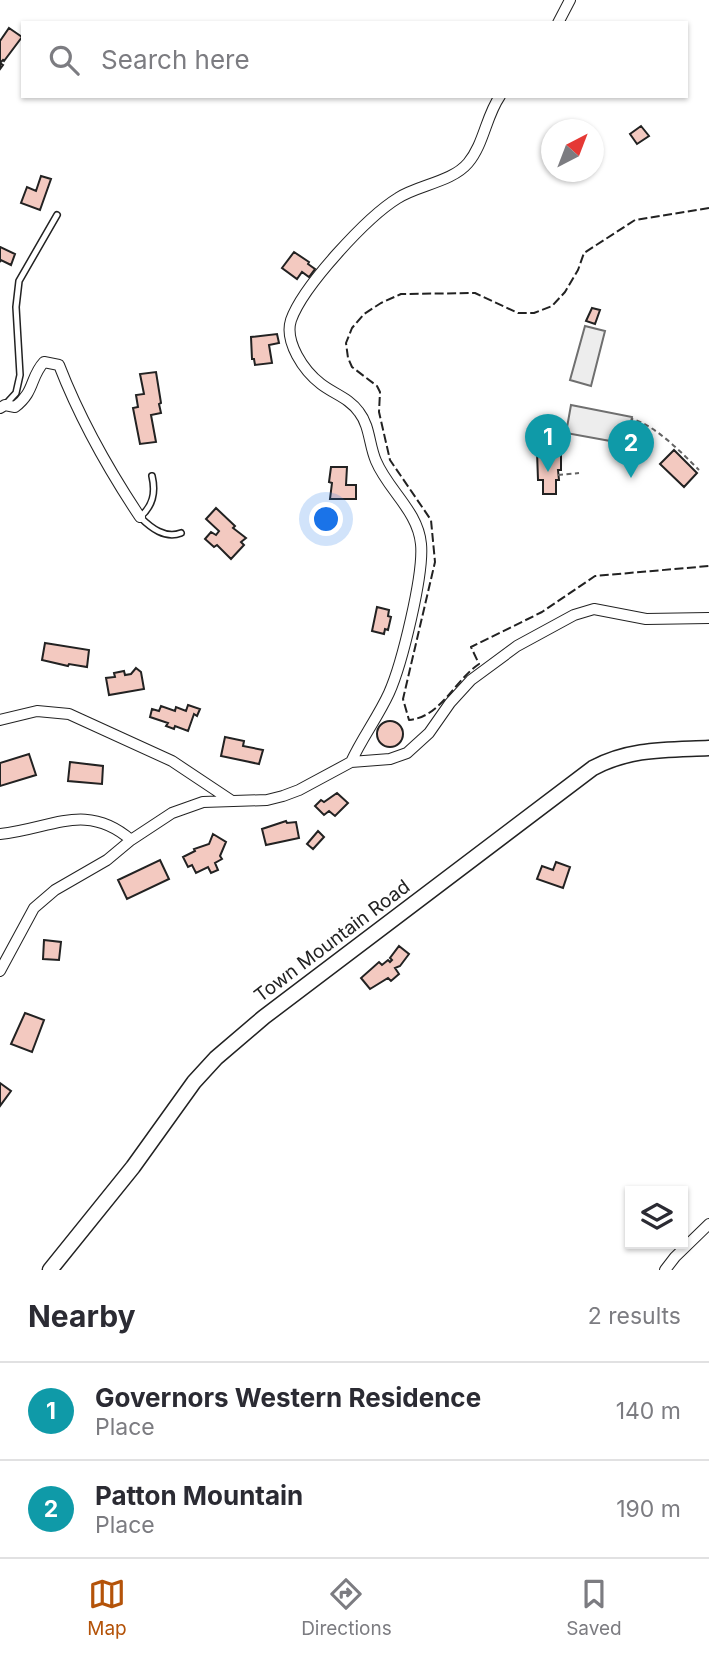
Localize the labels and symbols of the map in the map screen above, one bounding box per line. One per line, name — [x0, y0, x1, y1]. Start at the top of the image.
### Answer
north arrow — [541, 119, 604, 182]
pin: 1 — [525, 414, 571, 472]
pin: 2 — [608, 420, 654, 478]
your location — [309, 502, 343, 536]
street label: Town Mountain Road — [250, 875, 414, 1007]

